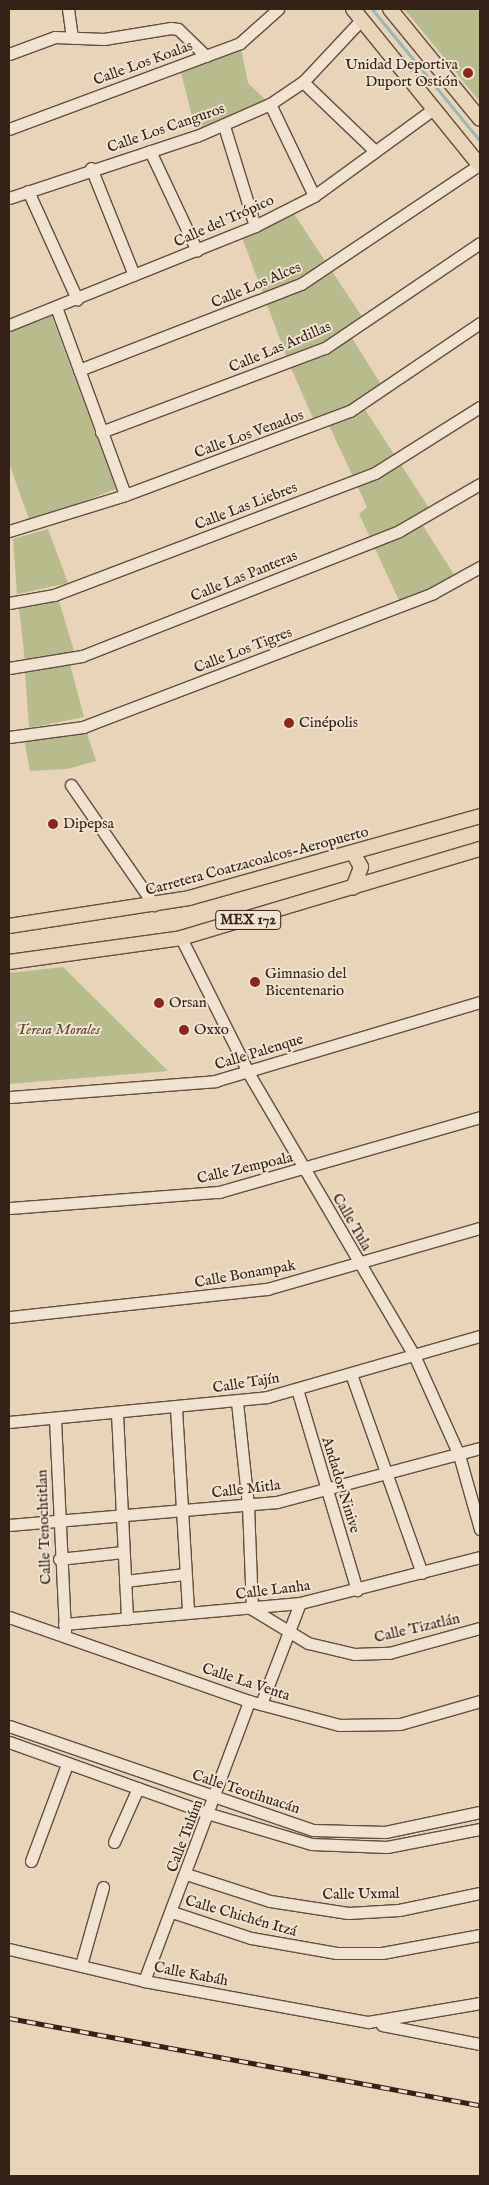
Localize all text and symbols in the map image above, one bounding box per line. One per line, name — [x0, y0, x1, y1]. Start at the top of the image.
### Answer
street label: Calle Los Koalas — [91, 37, 195, 89]
place label: Unidad Deportiva Duport Ostión — [345, 55, 458, 90]
marker: Unidad Deportiva Duport Ostión — [462, 67, 474, 79]
street label: Calle Los Canguros — [105, 99, 227, 157]
street label: Calle del Trópico — [171, 191, 277, 251]
street label: Calle Los Alces — [208, 258, 304, 312]
street label: Calle Las Ardillas — [226, 317, 334, 377]
street label: Calle Los Venados — [192, 406, 306, 462]
street label: Calle Las Liebres — [192, 478, 300, 534]
street label: Calle Las Panteras — [188, 546, 300, 606]
street label: Calle Los Tigres — [191, 623, 295, 677]
place label: Cinépolis — [299, 714, 358, 732]
marker: Cinépolis — [283, 717, 295, 729]
place label: Dipepsa — [63, 815, 114, 833]
marker: Dipepsa — [47, 818, 59, 830]
street label: Carretera Coatzacoalcos-Aeropuerto — [144, 823, 370, 899]
road number: MEX 172 — [214, 908, 282, 932]
place label: Gimnasio del Bicentenario — [265, 964, 347, 999]
marker: Gimnasio del Bicentenario — [249, 976, 261, 988]
place label: Orsan — [169, 994, 207, 1012]
marker: Orsan — [153, 997, 165, 1009]
park label: Teresa Morales — [16, 1021, 100, 1039]
place label: Oxxo — [194, 1021, 229, 1039]
marker: Oxxo — [178, 1024, 190, 1036]
street label: Calle Palenque — [213, 1030, 305, 1074]
street label: Calle Zempoala — [195, 1148, 295, 1188]
street label: Calle Tula — [328, 1190, 376, 1254]
street label: Calle Bonampak — [193, 1256, 297, 1292]
street label: Calle Tajín — [211, 1369, 281, 1397]
street label: Andador Ninive — [318, 1435, 364, 1535]
street label: Calle Tenochtitlan — [33, 1469, 55, 1585]
street label: Calle Mitla — [210, 1476, 282, 1502]
street label: Calle Lanha — [235, 1576, 311, 1604]
street label: Calle Tizatlán — [372, 1609, 462, 1647]
street label: Calle La Venta — [200, 1659, 292, 1705]
street label: Calle Teotihuacán — [190, 1766, 302, 1818]
street label: Calle Tulúm — [163, 1797, 207, 1875]
street label: Calle Uxmal — [322, 1884, 400, 1904]
street label: Calle Chichén Itzá — [183, 1891, 299, 1941]
street label: Calle Kabáh — [152, 1958, 230, 1990]

